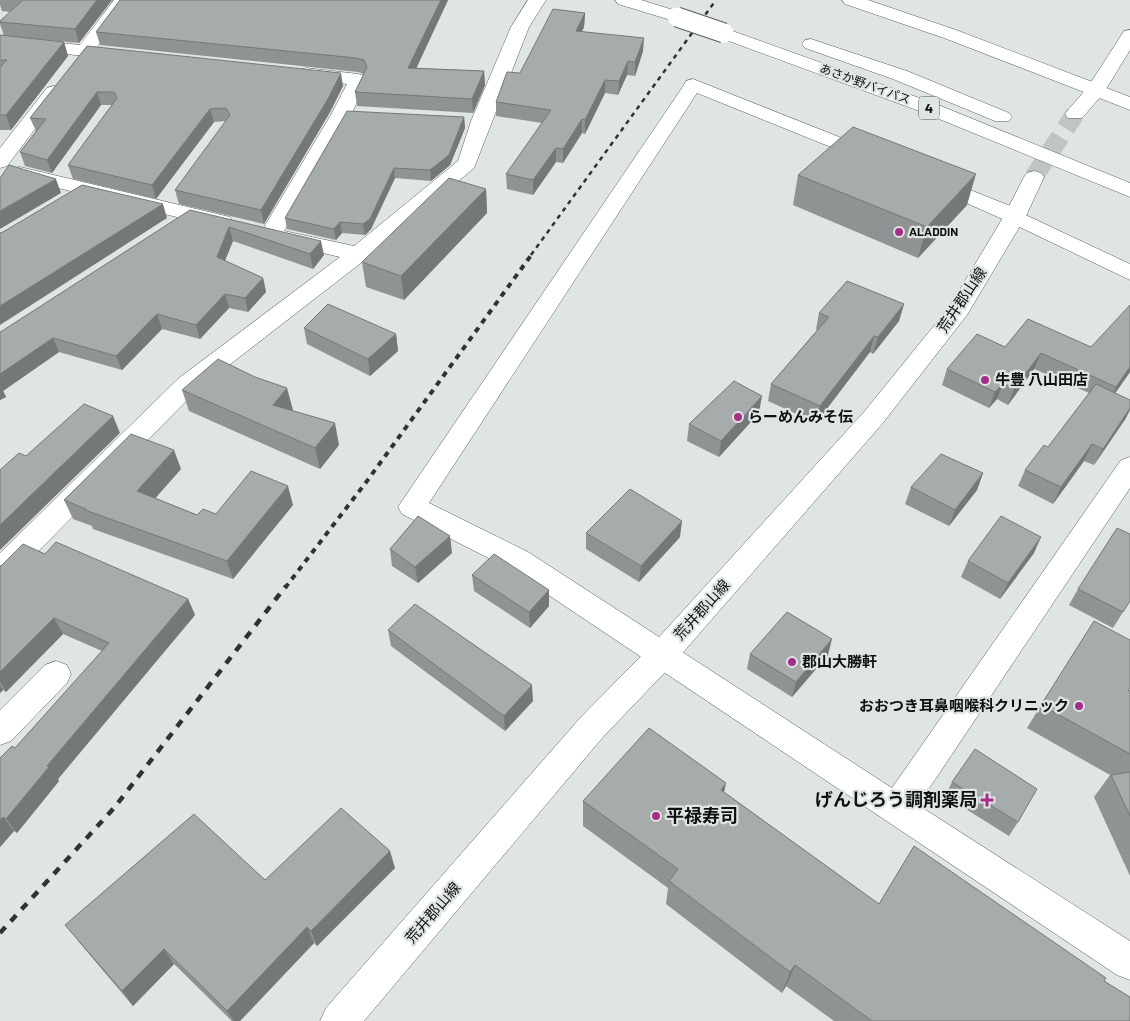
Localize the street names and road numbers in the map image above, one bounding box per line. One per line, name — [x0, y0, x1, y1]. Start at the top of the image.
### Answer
street label: あさか野バイパス — [818, 60, 913, 106]
road number: 4 — [919, 96, 939, 120]
street label: 荒井郡山線 — [933, 263, 990, 336]
street label: 荒井郡山線 — [669, 575, 733, 643]
street label: 荒井郡山線 — [401, 878, 464, 947]

